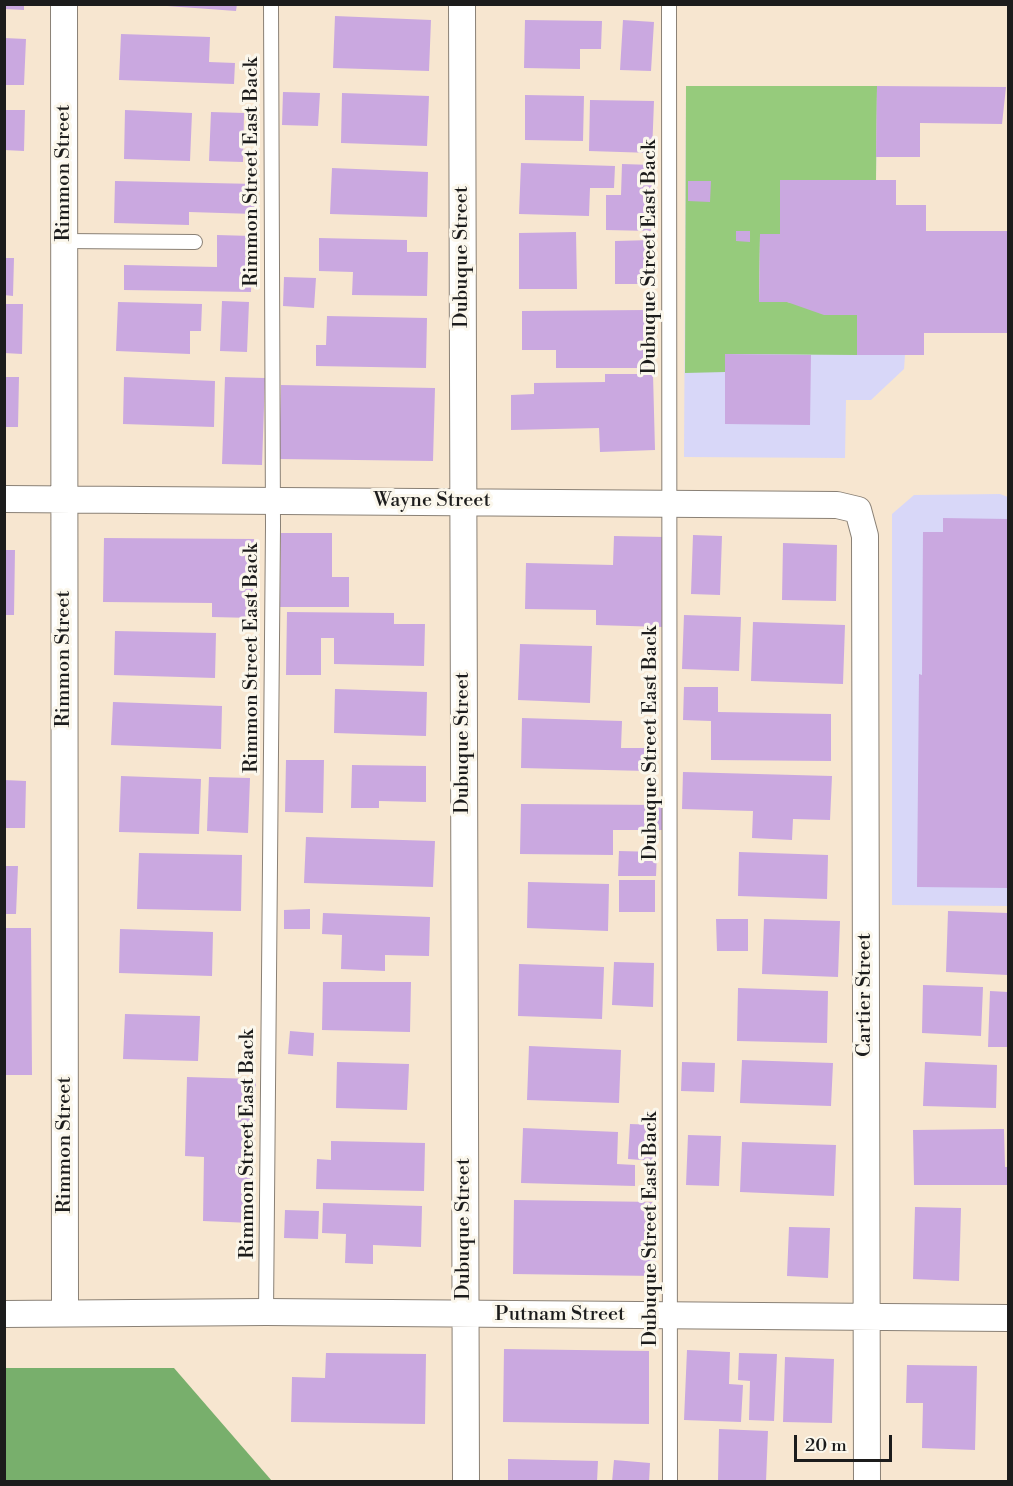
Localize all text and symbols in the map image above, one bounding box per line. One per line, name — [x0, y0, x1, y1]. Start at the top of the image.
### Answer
street label: Rimmon Street East Back — [240, 57, 264, 287]
street label: Rimmon Street — [52, 104, 76, 242]
street label: Dubuque Street East Back — [638, 140, 662, 374]
street label: Dubuque Street — [450, 186, 474, 328]
street label: Wayne Street — [374, 489, 490, 513]
street label: Rimmon Street East Back — [240, 543, 264, 773]
street label: Rimmon Street — [52, 590, 76, 728]
street label: Dubuque Street East Back — [639, 626, 663, 860]
street label: Dubuque Street — [451, 672, 475, 814]
street label: Cartier Street — [853, 933, 877, 1057]
street label: Rimmon Street East Back — [236, 1029, 260, 1259]
street label: Rimmon Street — [53, 1076, 77, 1214]
street label: Dubuque Street East Back — [639, 1112, 663, 1346]
street label: Dubuque Street — [452, 1158, 476, 1300]
street label: Putnam Street — [495, 1303, 625, 1327]
scale bar — [797, 1423, 894, 1461]
text: 20 m — [805, 1434, 847, 1457]

